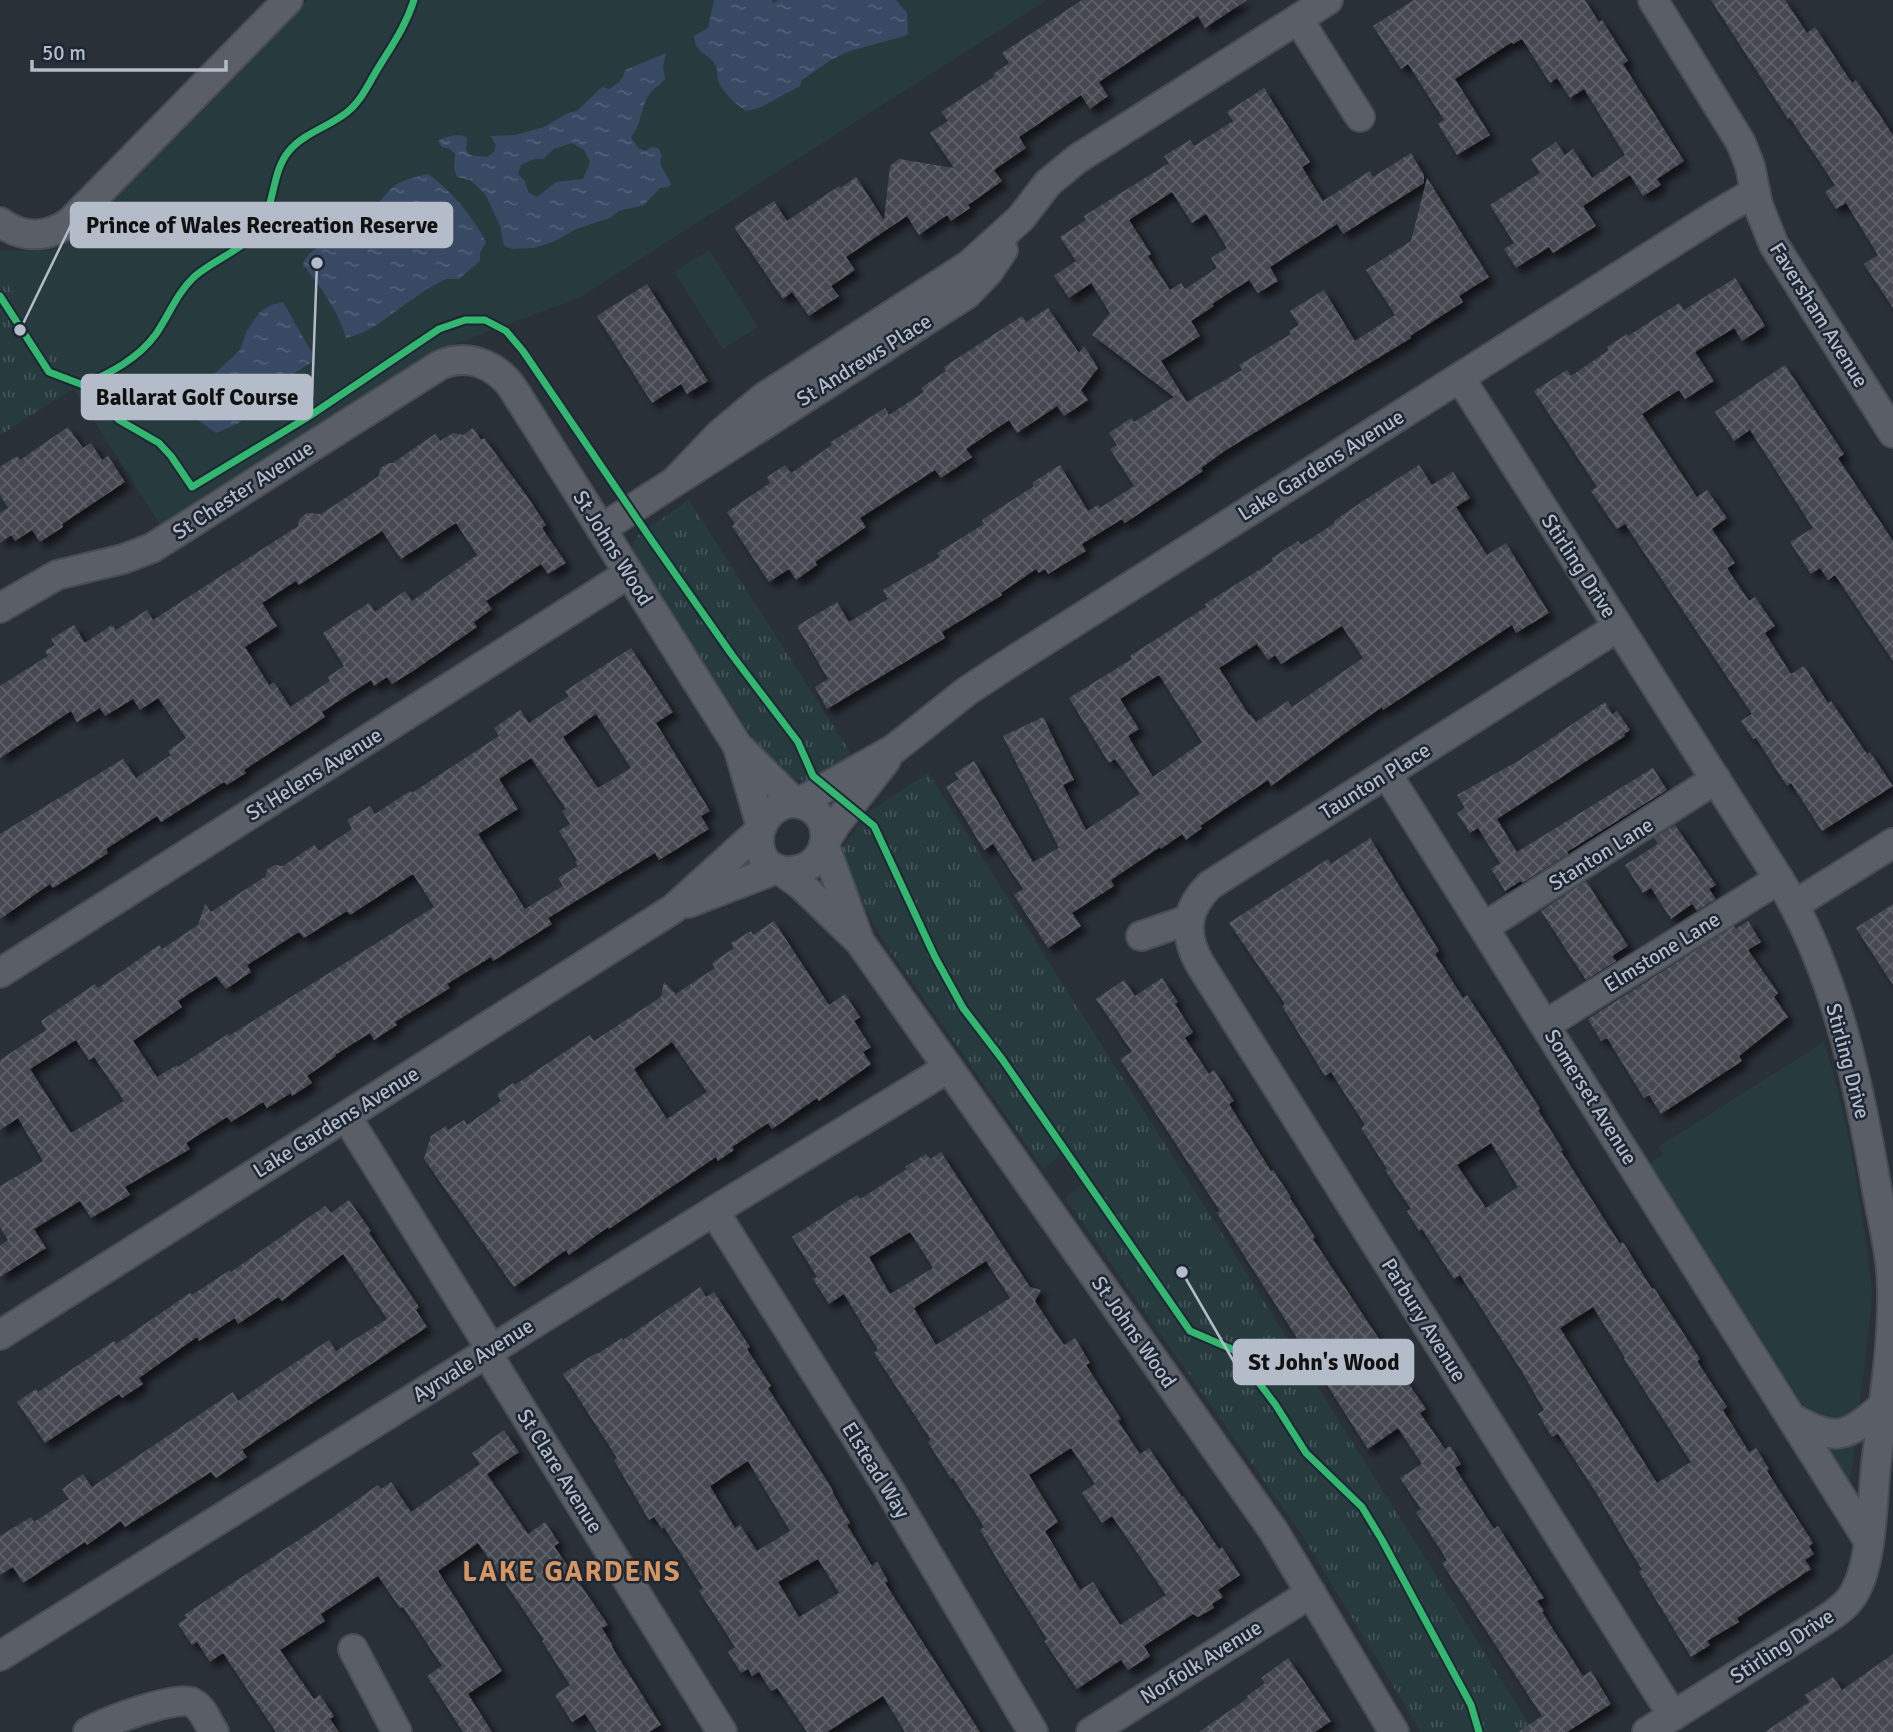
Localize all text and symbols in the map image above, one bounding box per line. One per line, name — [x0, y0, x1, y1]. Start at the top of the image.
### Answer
scale bar — [32, 28, 226, 72]
text: 50 m — [42, 40, 86, 66]
callout: Prince of Wales Recreation Reserve — [71, 203, 452, 247]
text: Prince of Wales Recreation Reserve — [86, 211, 438, 240]
street label: Faversham Avenue — [1764, 238, 1874, 392]
street label: St Andrews Place — [792, 308, 936, 412]
callout: Ballarat Golf Course — [82, 375, 312, 419]
text: Ballarat Golf Course — [96, 383, 298, 412]
street label: Lake Gardens Avenue — [1233, 403, 1409, 527]
street label: St Chester Avenue — [168, 435, 318, 545]
street label: St Johns Wood — [567, 486, 659, 610]
street label: Stirling Drive — [1536, 509, 1622, 623]
street label: St Helens Avenue — [241, 722, 387, 826]
street label: Taunton Place — [1315, 737, 1435, 825]
street label: Stanton Lane — [1544, 812, 1658, 896]
street label: Elmstone Lane — [1599, 906, 1725, 998]
street label: Stirling Drive — [1820, 1000, 1876, 1122]
street label: Somerset Avenue — [1539, 1024, 1643, 1170]
street label: Lake Gardens Avenue — [248, 1060, 424, 1184]
street label: Parbury Avenue — [1376, 1253, 1472, 1387]
street label: St Johns Wood — [1086, 1271, 1182, 1393]
street label: Ayrvale Avenue — [408, 1313, 538, 1407]
callout: St John's Wood — [1234, 1340, 1413, 1384]
text: St John's Wood — [1248, 1348, 1400, 1377]
street label: St Clare Avenue — [512, 1404, 608, 1538]
street label: Elstead Way — [836, 1417, 916, 1523]
district label: LAKE GARDENS — [462, 1555, 682, 1589]
street label: Stirling Drive — [1725, 1603, 1839, 1689]
street label: Norfolk Avenue — [1135, 1614, 1267, 1710]

